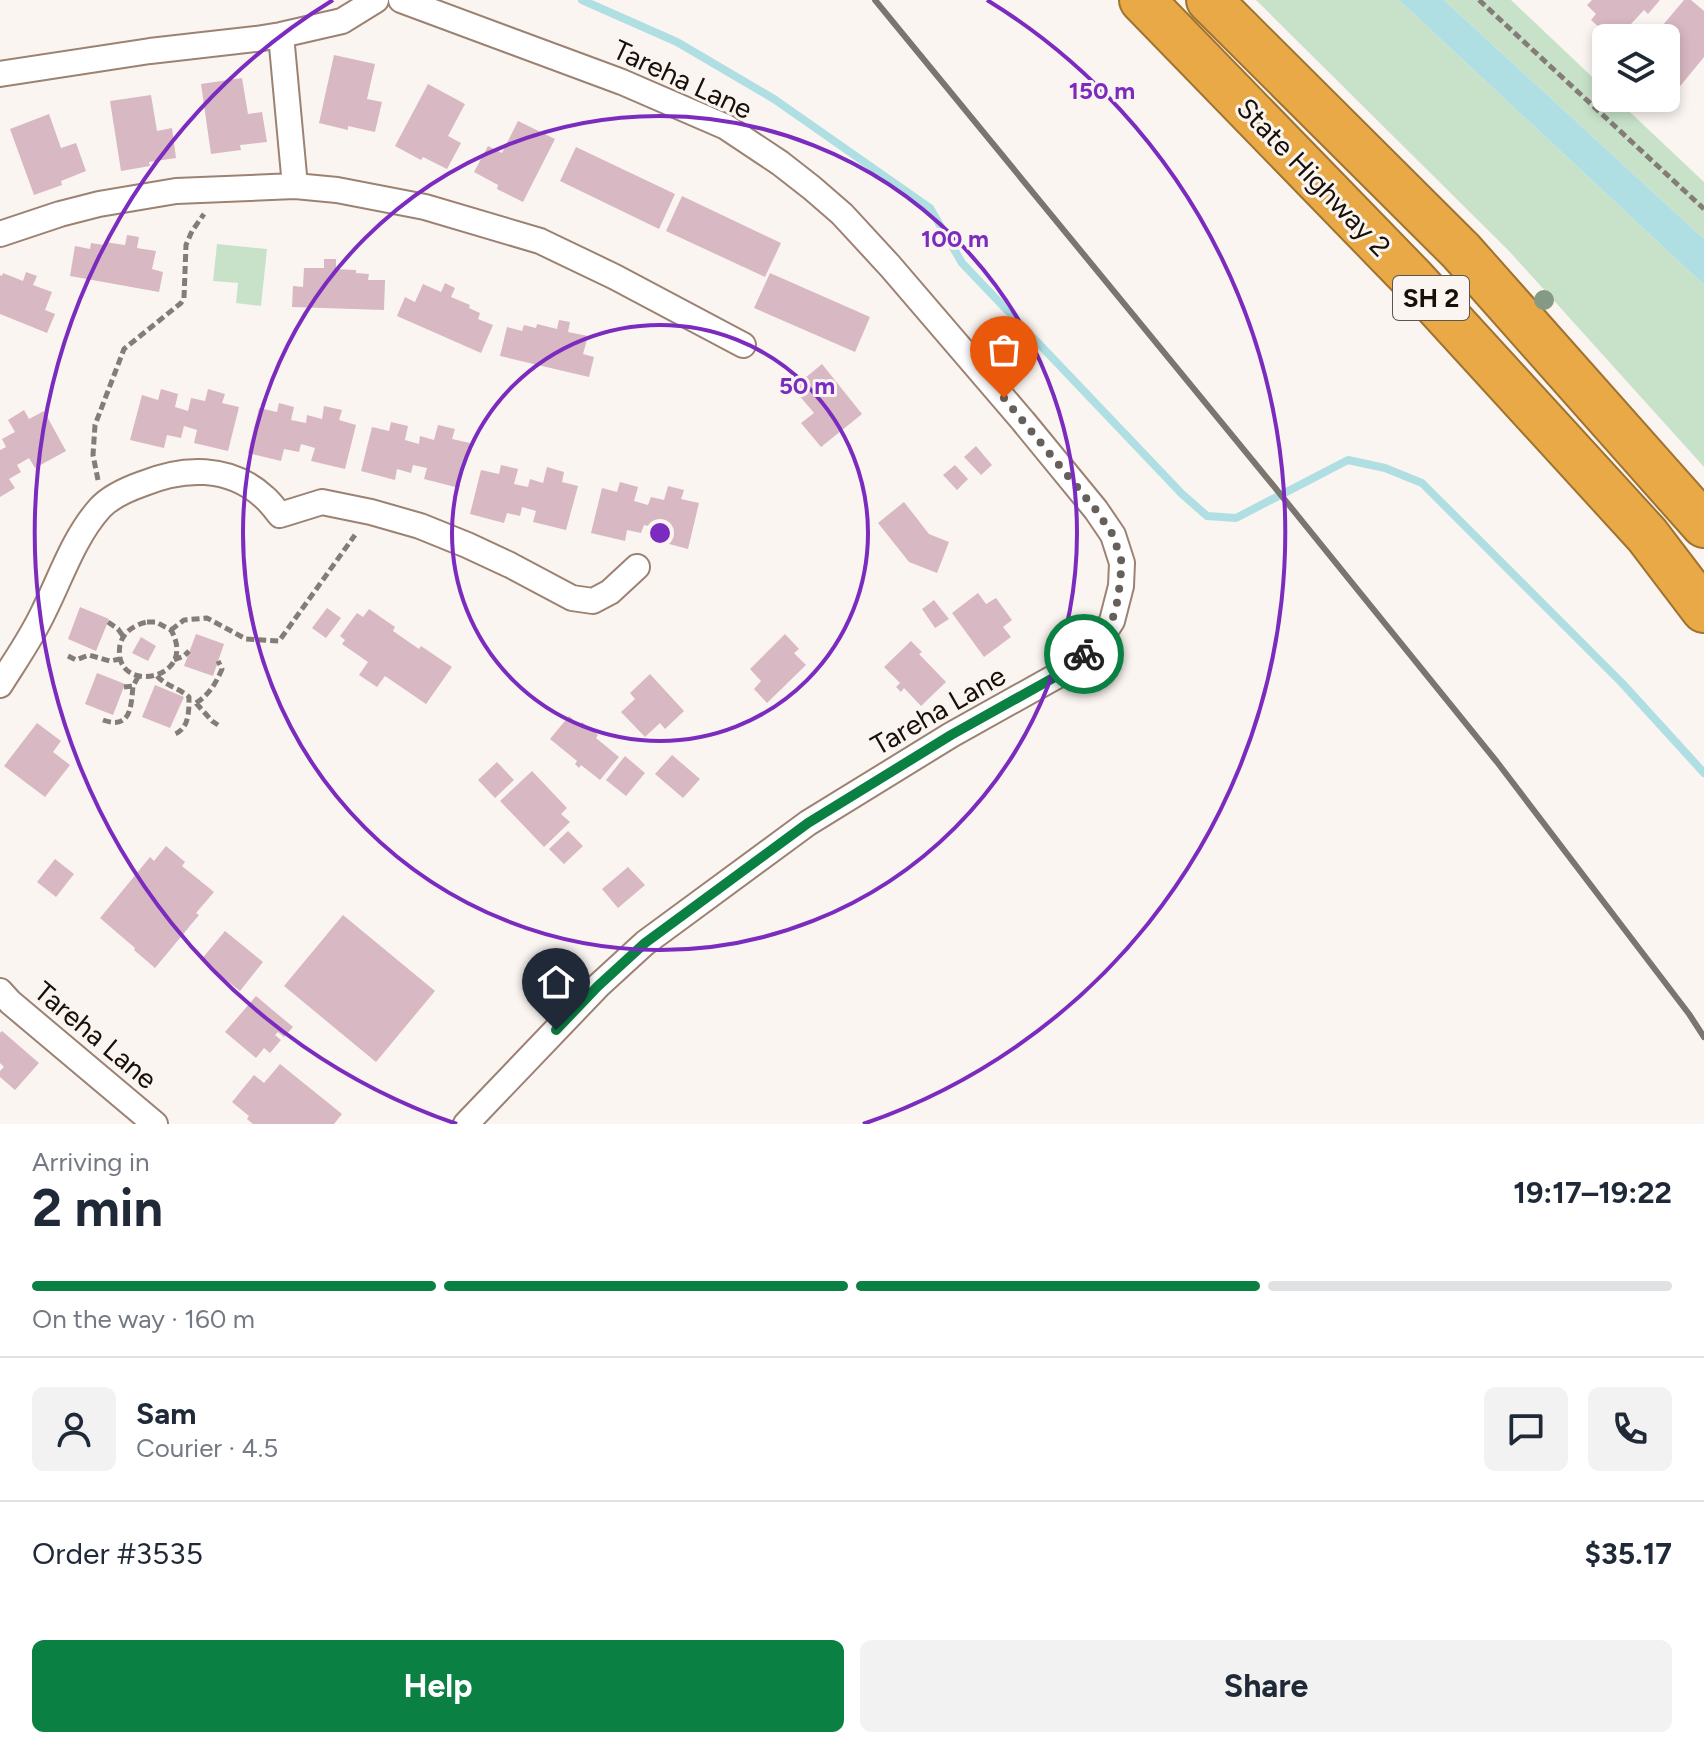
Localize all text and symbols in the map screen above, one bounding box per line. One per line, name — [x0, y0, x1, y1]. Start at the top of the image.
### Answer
map controls — [1592, 24, 1680, 112]
button: layers — [1592, 24, 1680, 112]
street label: Tareha Lane — [608, 32, 758, 126]
text: 150 m — [1069, 76, 1135, 105]
street label: State Highway 2 — [1230, 91, 1398, 263]
text: 100 m — [921, 224, 989, 253]
road number: SH 2 — [1393, 276, 1469, 320]
pin — [970, 316, 1038, 398]
icon: bag — [982, 328, 1026, 372]
text: 50 m — [779, 371, 835, 400]
centre of rings — [646, 519, 674, 547]
courier — [1044, 614, 1124, 694]
icon: bike — [1062, 632, 1106, 676]
street label: Tareha Lane — [865, 658, 1011, 762]
pin — [522, 948, 590, 1030]
icon: home — [534, 960, 578, 1004]
street label: Tareha Lane — [28, 974, 164, 1096]
text: Arriving in — [32, 1146, 150, 1178]
text: 19:17–19:22 — [1513, 1174, 1672, 1211]
text: 2 min — [32, 1177, 163, 1239]
text: On the way · 160 m — [32, 1303, 255, 1335]
button: person — [32, 1387, 116, 1471]
button: chat — [1484, 1387, 1568, 1471]
button: phone — [1588, 1387, 1672, 1471]
text: Sam — [136, 1395, 196, 1432]
text: Courier · 4.5 — [136, 1432, 278, 1464]
text: Order #3535 — [32, 1535, 203, 1572]
text: $35.17 — [1584, 1535, 1672, 1572]
button: Help — [32, 1640, 844, 1732]
button: Share — [860, 1640, 1672, 1732]

